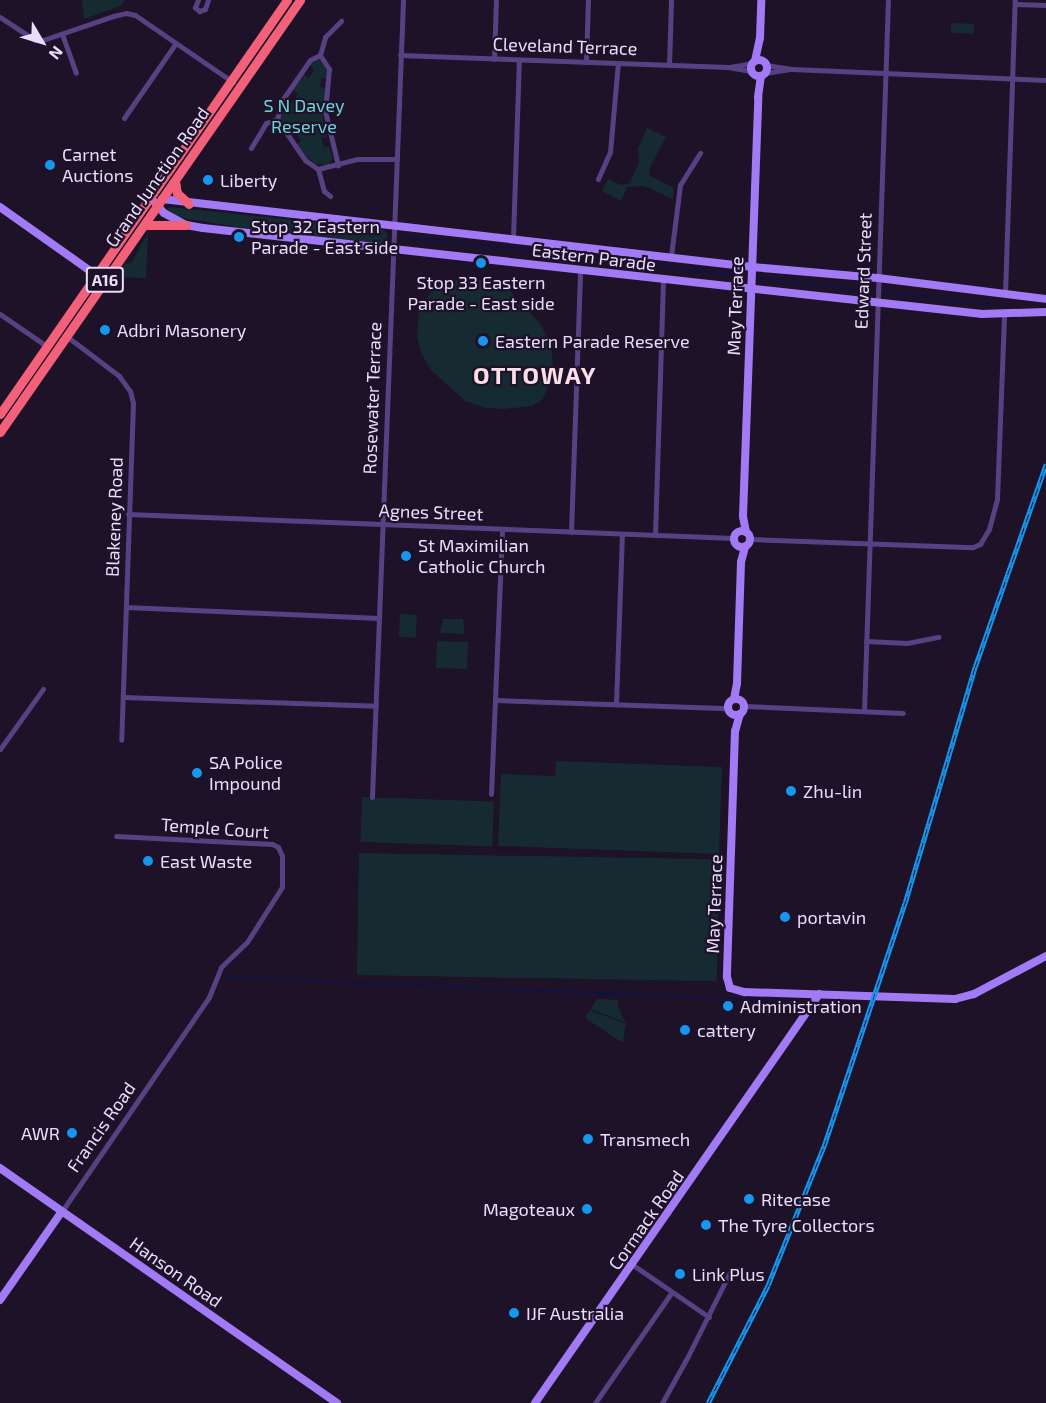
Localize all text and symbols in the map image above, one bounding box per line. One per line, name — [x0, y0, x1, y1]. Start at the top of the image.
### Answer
north arrow — [12, 12, 72, 72]
street label: Cleveland Terrace — [492, 33, 638, 59]
text: N — [46, 43, 68, 64]
park label: S N Davey Reserve — [263, 95, 345, 138]
street label: Grand Junction Road — [100, 103, 214, 251]
place label: Carnet Auctions — [62, 144, 133, 186]
marker: Carnet Auctions — [43, 158, 57, 172]
place label: Liberty — [220, 169, 277, 191]
marker: Liberty — [201, 173, 215, 187]
street label: Edward Street — [850, 212, 876, 330]
place label: Stop 32 Eastern Parade - East side — [251, 216, 398, 258]
marker: Stop 32 Eastern Parade - East side — [232, 230, 246, 244]
street label: Eastern Parade — [531, 239, 657, 275]
marker: Stop 33 Eastern Parade - East side — [474, 256, 488, 270]
street label: May Terrace — [722, 256, 748, 356]
road number: A16 — [86, 267, 124, 293]
place label: Stop 33 Eastern Parade - East side — [407, 272, 555, 314]
place label: Adbri Masonery — [117, 319, 246, 341]
street label: Rosewater Terrace — [359, 321, 385, 475]
marker: Adbri Masonery — [98, 323, 112, 337]
place label: Eastern Parade Reserve — [495, 330, 690, 352]
marker: Eastern Parade Reserve — [476, 334, 490, 348]
district label: OTTOWAY — [473, 361, 597, 389]
street label: Blakeney Road — [101, 457, 127, 577]
street label: Agnes Street — [378, 499, 484, 525]
place label: St Maximilian Catholic Church — [418, 535, 546, 578]
marker: St Maximilian Catholic Church — [399, 549, 413, 563]
place label: SA Police Impound — [209, 752, 283, 795]
marker: SA Police Impound — [190, 766, 204, 780]
place label: Zhu-lin — [803, 780, 862, 802]
marker: Zhu-lin — [784, 784, 798, 798]
street label: Temple Court — [160, 813, 270, 843]
place label: East Waste — [160, 850, 252, 872]
marker: East Waste — [141, 854, 155, 868]
street label: May Terrace — [701, 854, 727, 954]
place label: portavin — [797, 906, 866, 928]
marker: portavin — [778, 910, 792, 924]
place label: Administration — [740, 995, 862, 1017]
marker: Administration — [721, 999, 735, 1013]
place label: cattery — [697, 1019, 756, 1041]
marker: cattery — [678, 1023, 692, 1037]
street label: Francis Road — [62, 1078, 140, 1176]
place label: AWR — [21, 1122, 60, 1144]
marker: AWR — [65, 1126, 79, 1140]
place label: Transmech — [600, 1128, 690, 1150]
marker: Transmech — [581, 1132, 595, 1146]
street label: Cormack Road — [604, 1166, 688, 1274]
place label: Ritecase — [761, 1188, 831, 1210]
marker: Ritecase — [742, 1192, 756, 1206]
place label: Magoteaux — [483, 1198, 575, 1220]
marker: Magoteaux — [580, 1202, 594, 1216]
place label: The Tyre Collectors — [718, 1214, 875, 1236]
marker: The Tyre Collectors — [699, 1218, 713, 1232]
street label: Hanson Road — [126, 1232, 226, 1312]
place label: Link Plus — [692, 1263, 765, 1285]
marker: Link Plus — [673, 1267, 687, 1281]
place label: IJF Australia — [526, 1302, 625, 1324]
marker: IJF Australia — [507, 1306, 521, 1320]

